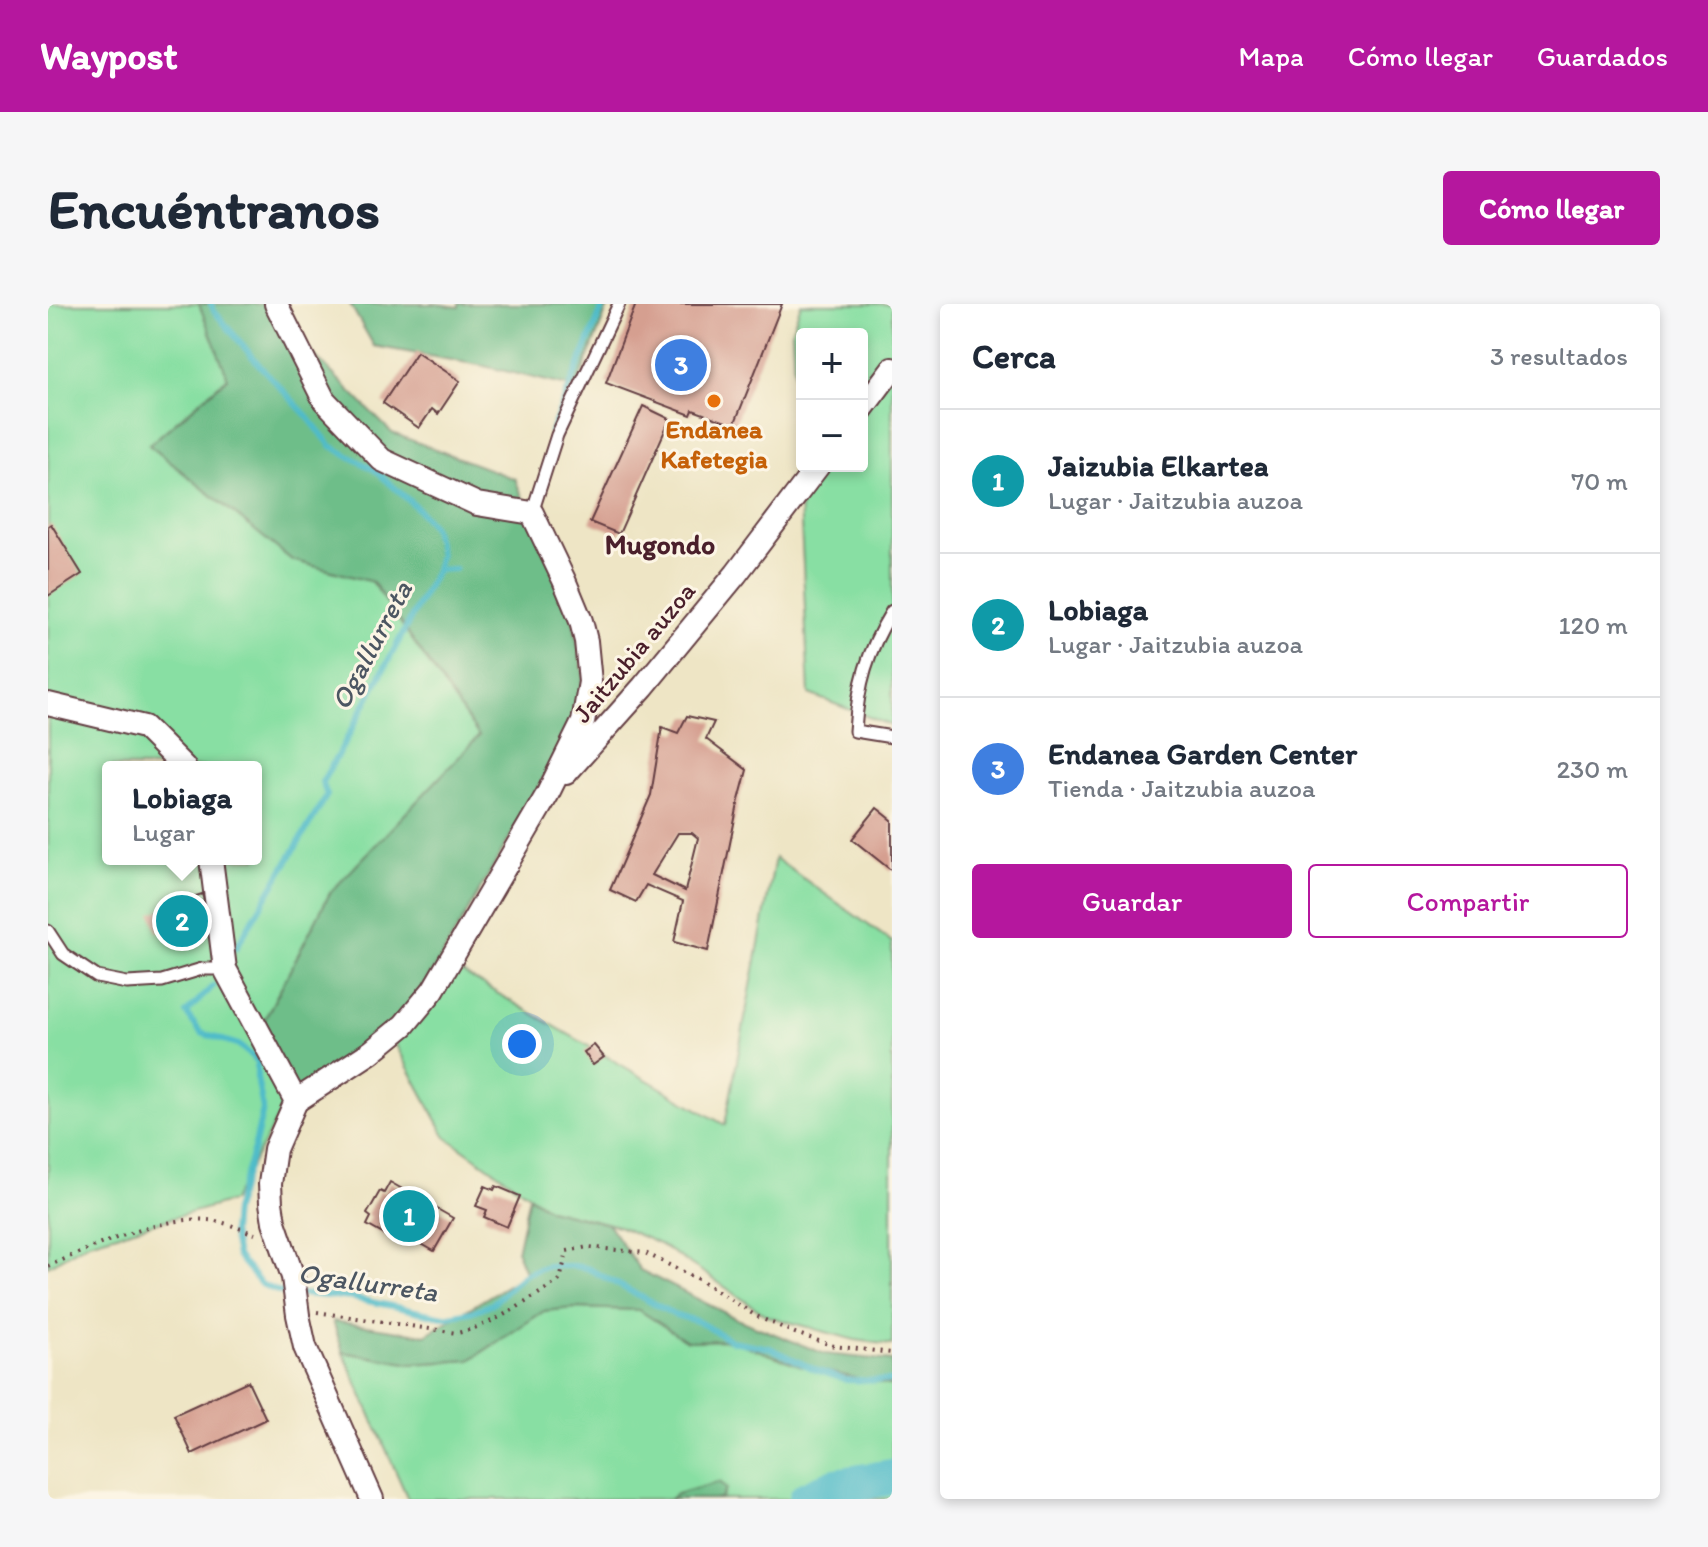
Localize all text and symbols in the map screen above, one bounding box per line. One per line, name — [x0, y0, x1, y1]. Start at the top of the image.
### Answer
text: Waypost — [40, 33, 178, 79]
text: Mapa — [1239, 39, 1304, 73]
text: Cómo llegar — [1348, 39, 1493, 73]
text: Guardados — [1537, 39, 1668, 73]
button: Cómo llegar — [1443, 171, 1660, 245]
text: Encuéntranos — [48, 175, 380, 242]
map controls — [796, 328, 868, 472]
button: + — [796, 328, 868, 400]
pin: 3 — [655, 335, 707, 395]
text: Cerca — [972, 336, 1056, 377]
text: 3 resultados — [1490, 340, 1628, 372]
marker: Endanea Kafetegia — [705, 392, 723, 410]
button: − — [796, 400, 868, 472]
place label: Endanea Kafetegia — [660, 413, 768, 475]
text: Jaizubia Elkartea — [1048, 447, 1269, 484]
text: 1 — [992, 465, 1004, 497]
text: 70 m — [1571, 465, 1628, 497]
text: Lugar · Jaitzubia auzoa — [1048, 484, 1303, 516]
district label: Mugondo — [605, 527, 715, 561]
water label: Ogallurreta — [323, 575, 419, 715]
street label: Jaitzubia auzoa — [566, 575, 702, 729]
text: Lobiaga — [1048, 591, 1148, 628]
text: 2 — [991, 609, 1005, 641]
text: 120 m — [1559, 609, 1628, 641]
text: Lugar · Jaitzubia auzoa — [1048, 628, 1303, 660]
text: Endanea Garden Center — [1048, 735, 1357, 772]
text: 3 — [991, 753, 1005, 785]
text: 230 m — [1556, 753, 1628, 785]
popup — [102, 761, 262, 865]
text: Tienda · Jaitzubia auzoa — [1048, 772, 1316, 804]
text: Lobiaga — [132, 779, 232, 816]
text: Lugar — [132, 816, 195, 848]
button: Guardar — [972, 864, 1292, 938]
button: Compartir — [1308, 864, 1628, 938]
pin: 2 — [156, 891, 208, 951]
your location — [502, 1024, 542, 1064]
pin: 1 — [383, 1186, 435, 1246]
water label: Ogallurreta — [296, 1255, 440, 1309]

